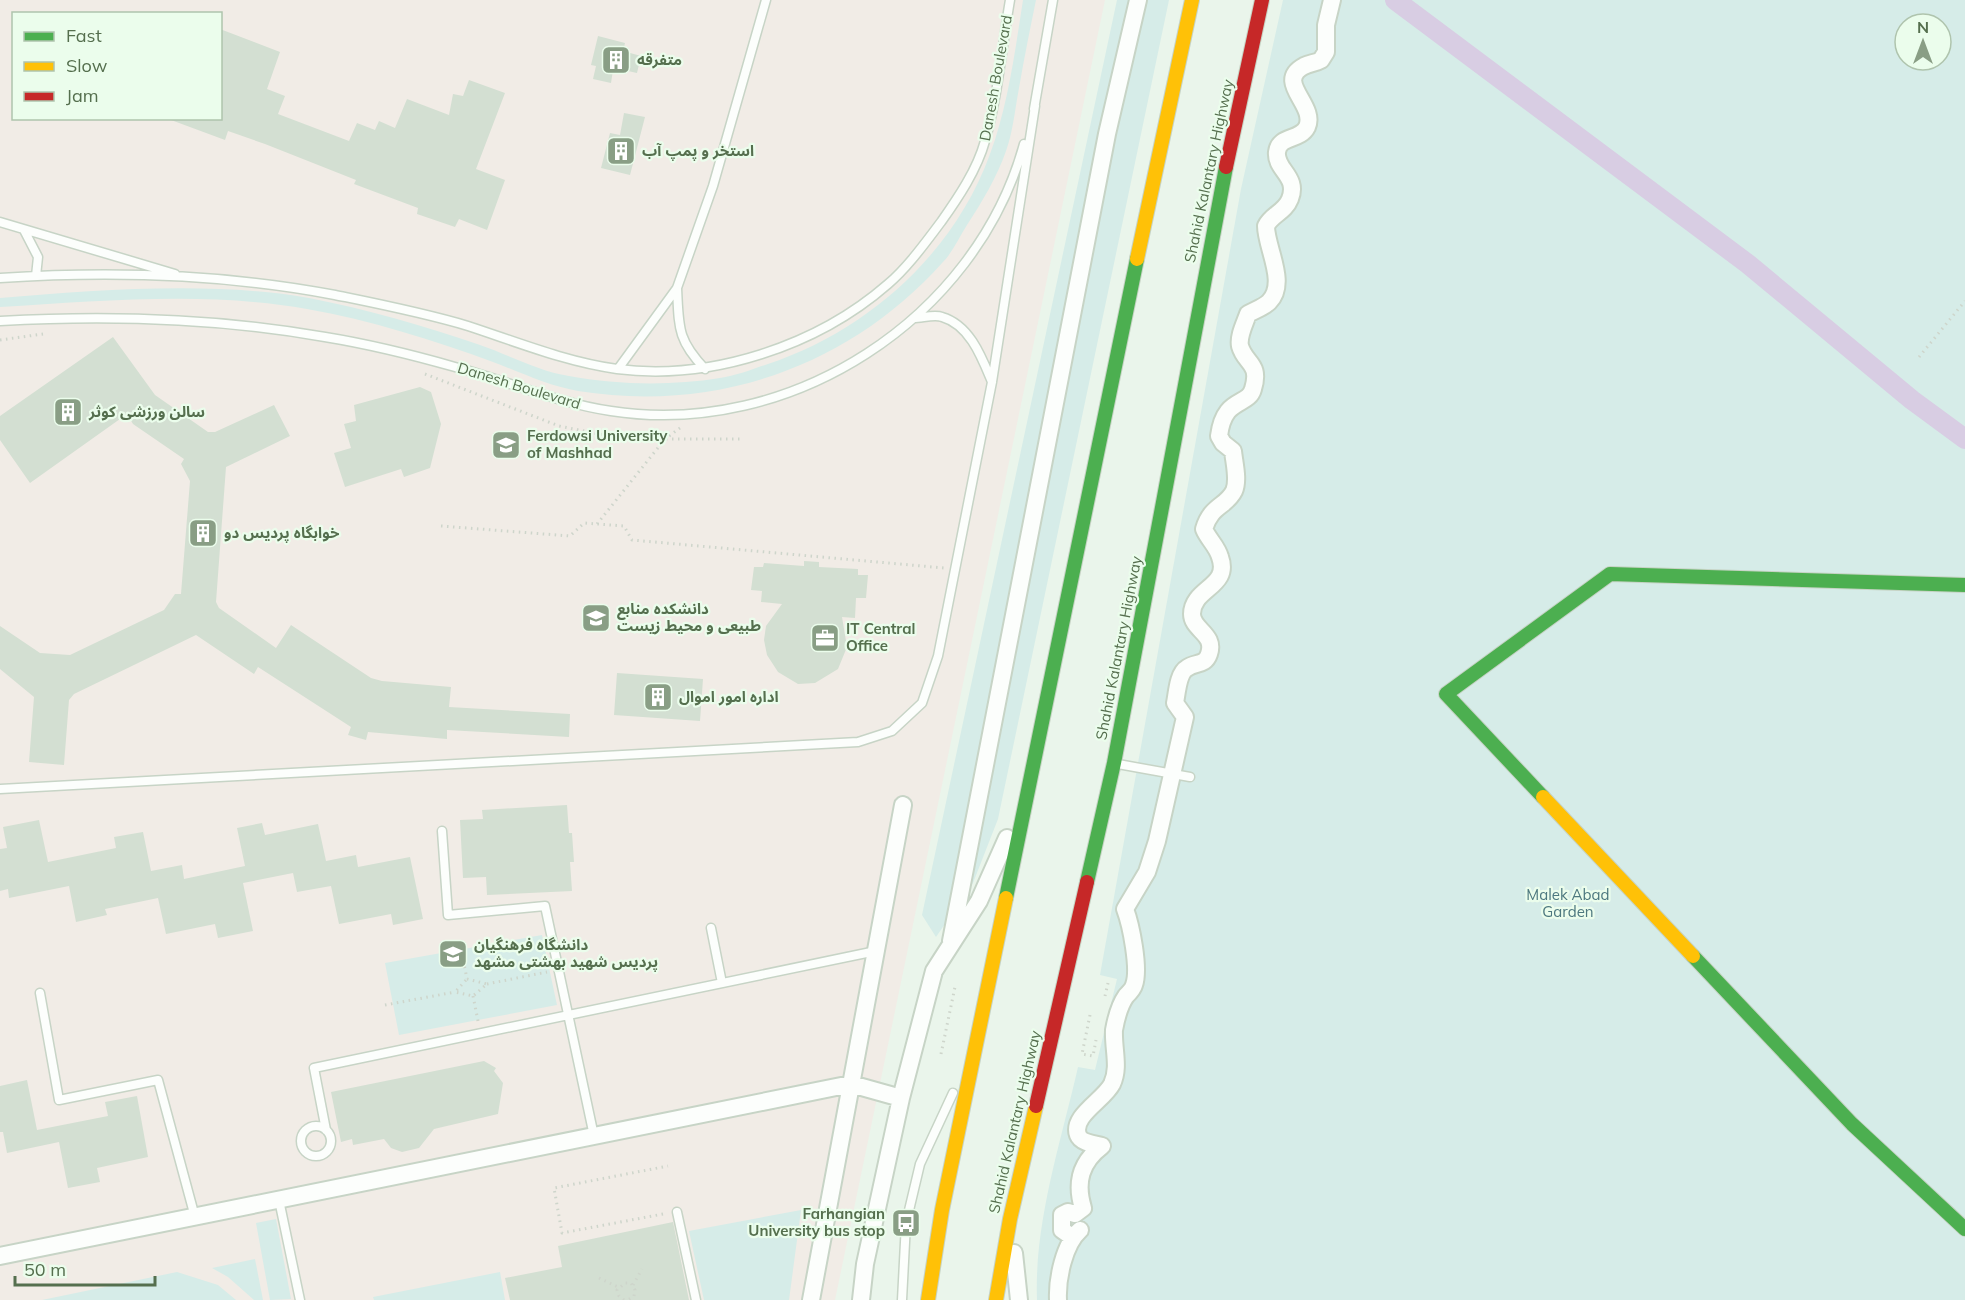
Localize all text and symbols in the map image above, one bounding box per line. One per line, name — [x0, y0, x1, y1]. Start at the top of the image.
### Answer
legend — [12, 12, 222, 120]
north arrow — [1893, 12, 1953, 72]
street label: Danesh Boulevard — [975, 13, 1016, 142]
text: N — [1917, 17, 1929, 37]
text: Fast — [66, 24, 102, 47]
building icon: متفرقه — [600, 44, 632, 76]
place label: متفرقه — [637, 50, 682, 69]
text: Slow — [66, 54, 108, 77]
street label: Shahid Kalantary Highway — [1180, 77, 1237, 264]
text: Jam — [66, 84, 99, 107]
building icon: استخر و پمپ آب — [605, 135, 637, 167]
place label: استخر و پمپ آب — [642, 141, 754, 161]
street label: Danesh Boulevard — [455, 358, 583, 413]
building icon: سالن ورزشی کوثر — [52, 396, 84, 428]
place label: سالن ورزشی کوثر — [88, 402, 205, 421]
place label: Ferdowsi University of Mashhad — [527, 426, 668, 462]
school or university icon: Ferdowsi University of Mashhad — [490, 429, 522, 461]
building icon: خوابگاه پردیس دو — [187, 517, 219, 549]
place label: خوابگاه پردیس دو — [224, 523, 340, 543]
street label: Shahid Kalantary Highway — [1091, 554, 1146, 741]
place label: دانشکده منابع طبیعی و محیط زیست — [617, 599, 761, 635]
school or university icon: دانشکده منابع طبیعی و محیط زیست — [580, 602, 612, 634]
place label: IT Central Office — [846, 619, 915, 655]
office icon: IT Central Office — [809, 622, 841, 654]
building icon: اداره امور اموال — [642, 681, 674, 713]
place label: اداره امور اموال — [679, 687, 778, 706]
park label: Malek Abad Garden — [1526, 885, 1610, 921]
place label: دانشگاه فرهنگیان پردیس شهید بهشتی مشهد — [474, 935, 658, 972]
school or university icon: دانشگاه فرهنگیان پردیس شهید بهشتی مشهد — [437, 938, 469, 970]
street label: Shahid Kalantary Highway — [984, 1029, 1045, 1215]
place label: Farhangian University bus stop — [748, 1204, 885, 1240]
bus stop icon: Farhangian University bus stop — [890, 1207, 922, 1239]
scale bar — [15, 1249, 154, 1287]
text: 50 m — [24, 1258, 66, 1281]

